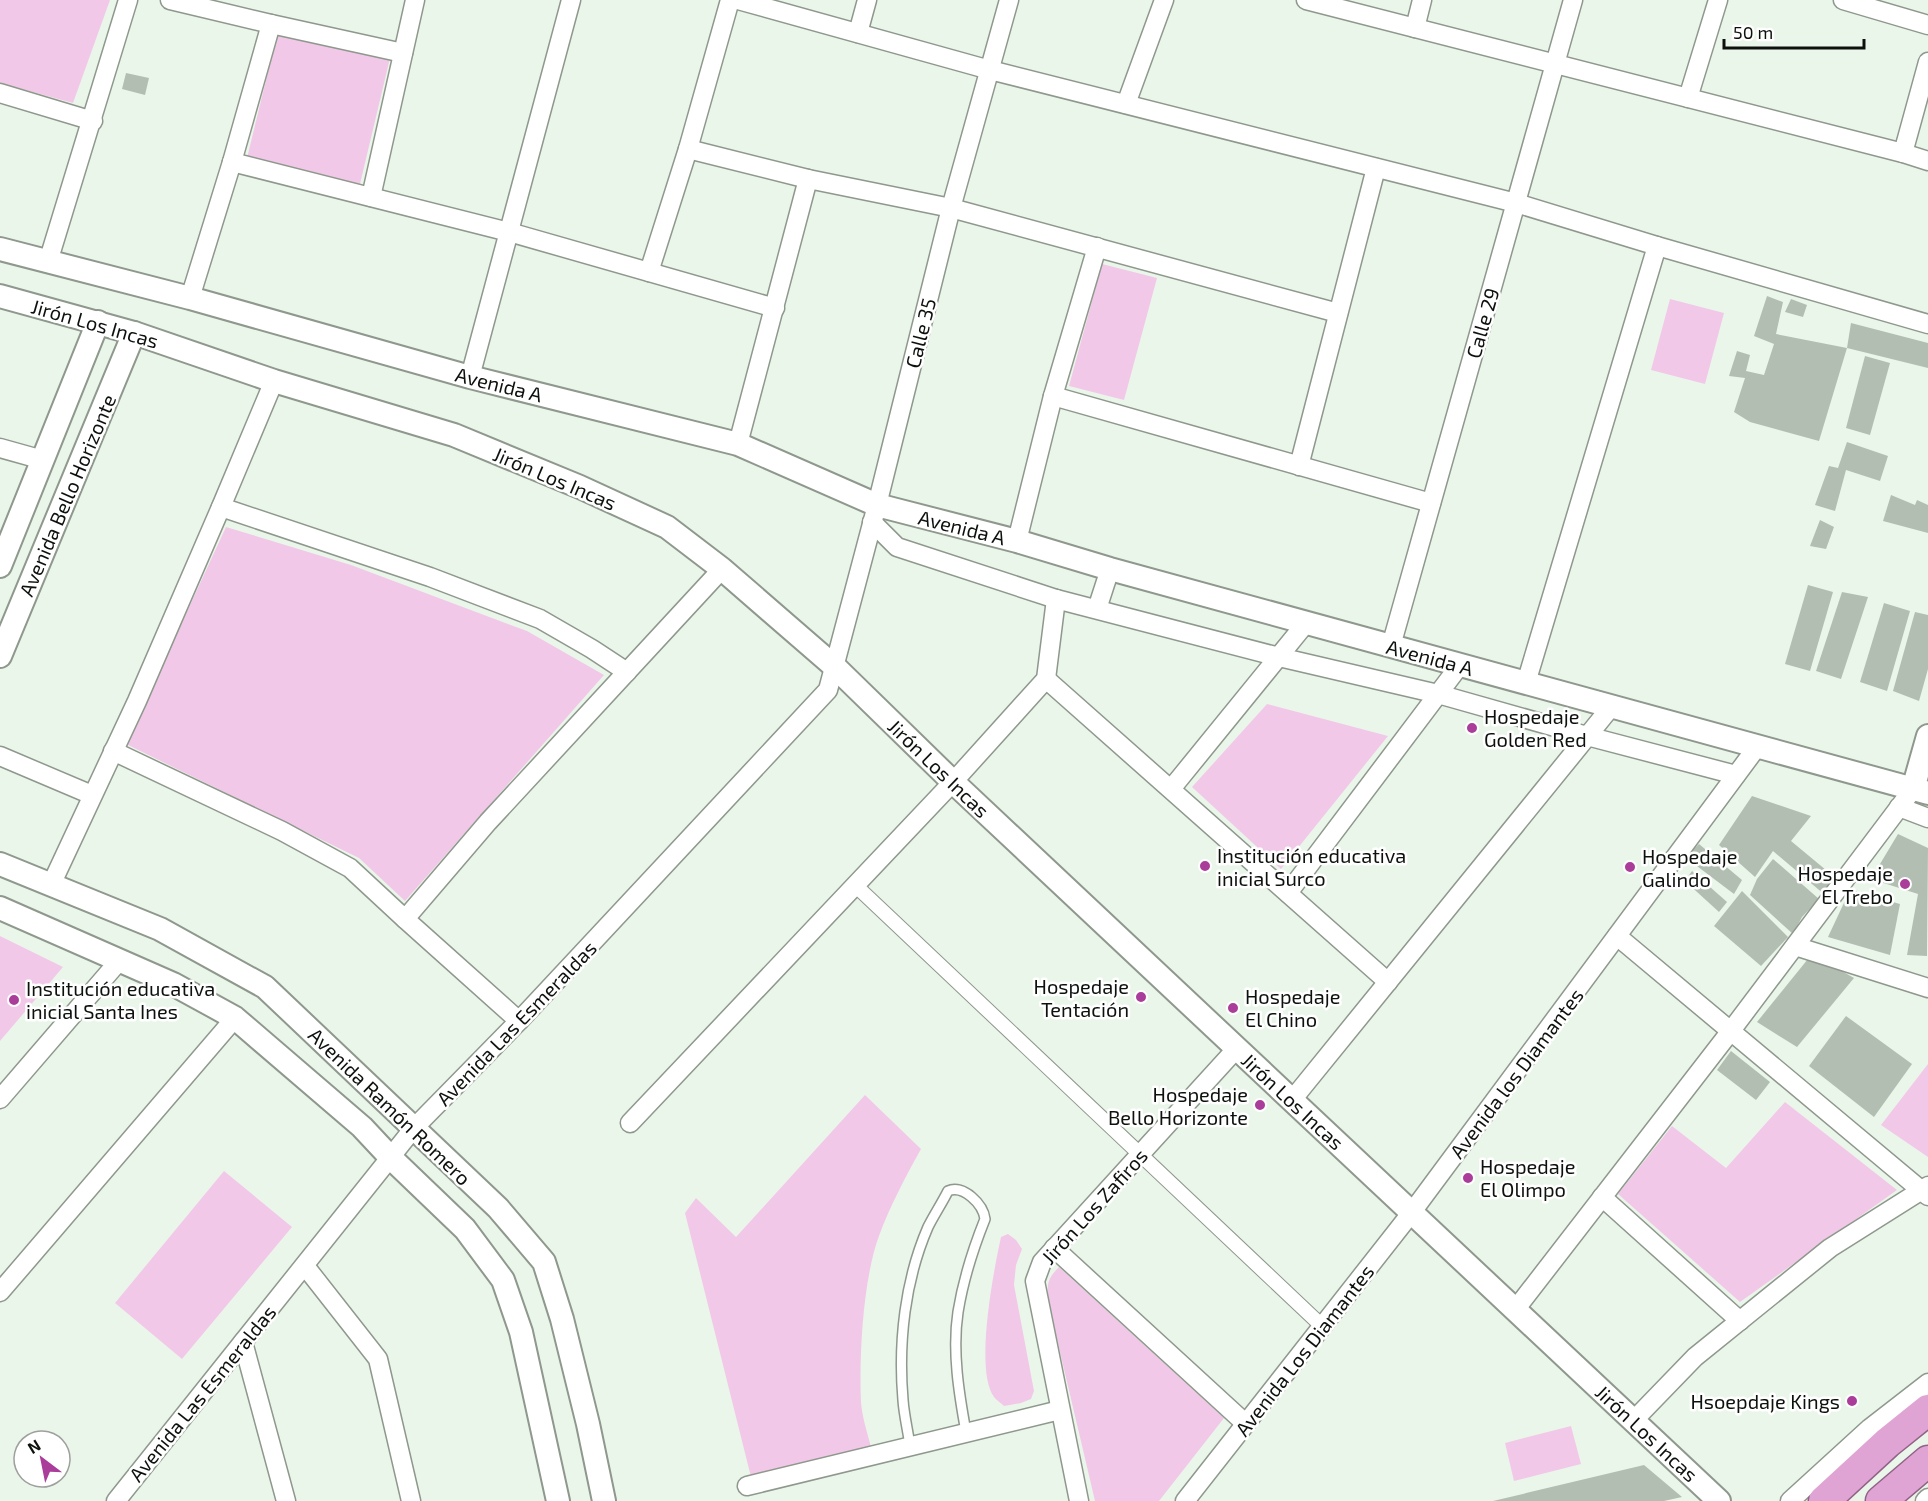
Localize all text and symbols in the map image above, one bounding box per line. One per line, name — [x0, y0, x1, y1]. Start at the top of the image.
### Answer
scale bar — [1724, 12, 1864, 50]
text: 50 m — [1733, 21, 1773, 43]
street label: Calle 29 — [1461, 285, 1503, 361]
street label: Jirón Los Incas — [29, 293, 161, 353]
street label: Calle 35 — [900, 295, 940, 371]
street label: Avenida A — [453, 362, 545, 407]
street label: Avenida Bello Horizonte — [14, 391, 120, 599]
street label: Jirón Los Incas — [490, 441, 620, 515]
street label: Avenida A — [916, 505, 1008, 550]
street label: Avenida A — [1384, 634, 1476, 680]
place label: Hospedaje Golden Red — [1484, 704, 1587, 751]
street label: Jirón Los Incas — [884, 714, 994, 822]
marker: Hospedaje Golden Red — [1465, 721, 1479, 735]
place label: Institución educativa inicial Surco — [1217, 843, 1406, 890]
place label: Hospedaje Galindo — [1642, 844, 1737, 891]
marker: Institución educativa inicial Surco — [1198, 859, 1212, 873]
marker: Hospedaje Galindo — [1623, 860, 1637, 874]
place label: Hospedaje El Trebo — [1798, 861, 1893, 908]
marker: Hospedaje El Trebo — [1898, 877, 1912, 891]
street label: Avenida Las Esmeraldas — [431, 936, 601, 1110]
place label: Hospedaje Tentación — [1034, 974, 1129, 1021]
place label: Institución educativa inicial Santa Ines — [26, 976, 215, 1023]
street label: Avenida los Diamantes — [1444, 983, 1588, 1163]
place label: Hospedaje El Chino — [1245, 984, 1340, 1031]
marker: Hospedaje Tentación — [1134, 990, 1148, 1004]
marker: Institución educativa inicial Santa Ines — [7, 993, 21, 1007]
marker: Hospedaje El Chino — [1226, 1001, 1240, 1015]
street label: Avenida Ramón Romero — [304, 1022, 476, 1190]
street label: Jirón Los Incas — [1237, 1048, 1349, 1154]
place label: Hospedaje Bello Horizonte — [1108, 1082, 1248, 1129]
marker: Hospedaje Bello Horizonte — [1253, 1098, 1267, 1112]
street label: Jirón Los Zafiros — [1036, 1143, 1152, 1269]
place label: Hospedaje El Olimpo — [1480, 1154, 1575, 1201]
marker: Hospedaje El Olimpo — [1461, 1171, 1475, 1185]
street label: Avenida Los Diamantes — [1230, 1260, 1378, 1440]
street label: Avenida Las Esmeraldas — [124, 1300, 280, 1486]
street label: Jirón Los Incas — [1591, 1380, 1703, 1486]
place label: Hsoepdaje Kings — [1690, 1389, 1840, 1413]
marker: Hsoepdaje Kings — [1845, 1394, 1859, 1408]
north arrow — [12, 1429, 72, 1489]
text: N — [24, 1435, 44, 1457]

